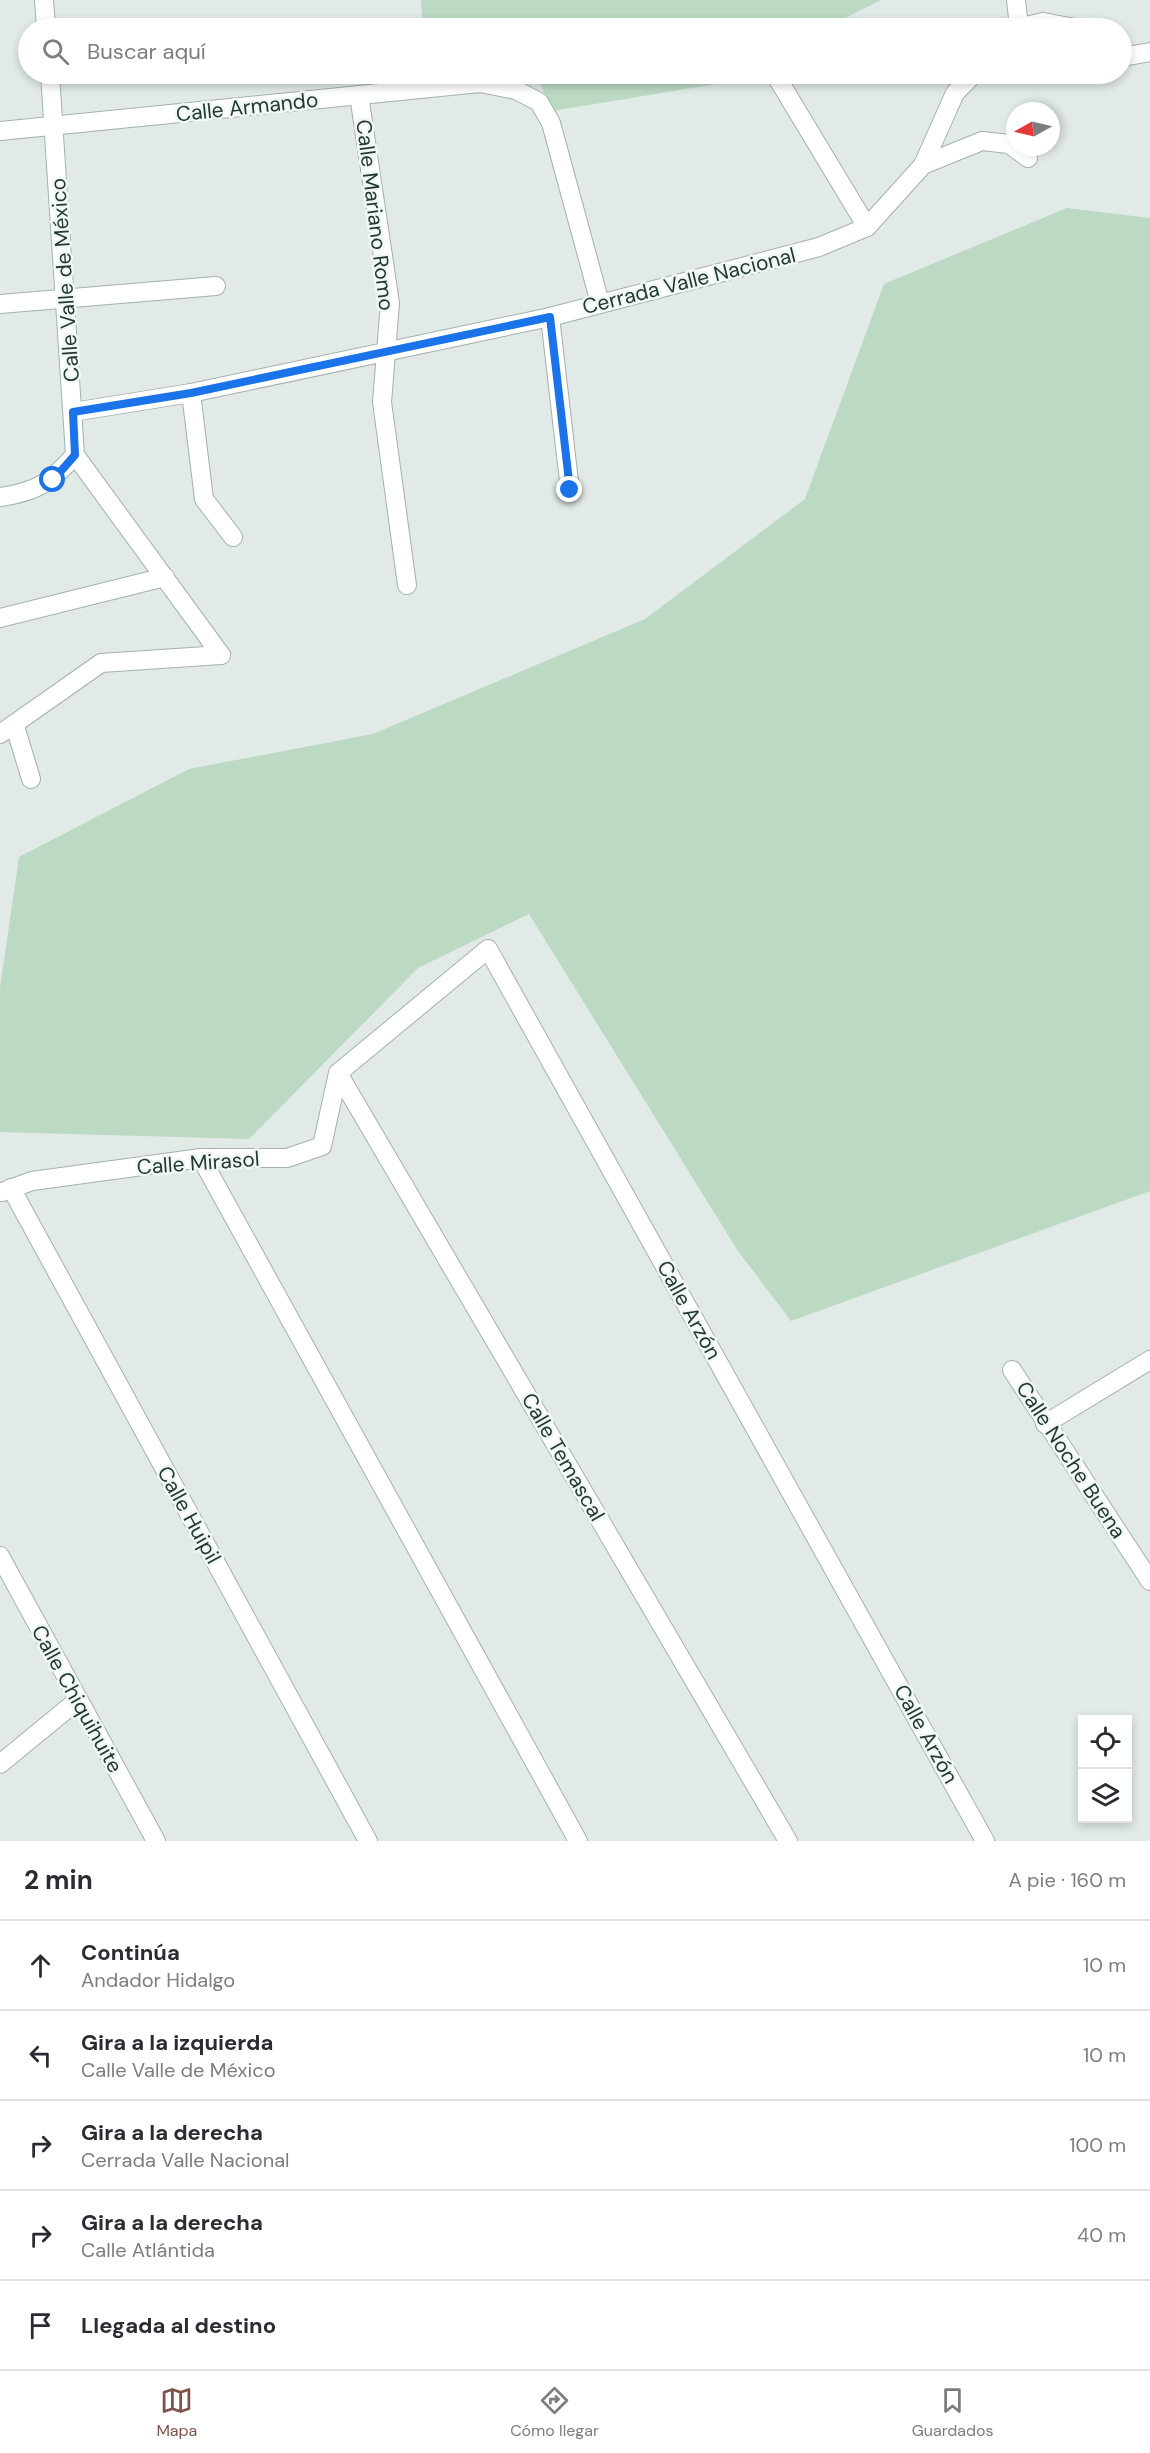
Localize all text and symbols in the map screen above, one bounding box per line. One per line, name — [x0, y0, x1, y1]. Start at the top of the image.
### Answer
search box — [18, 18, 1132, 84]
icon: search — [39, 35, 72, 68]
text: Buscar aquí — [87, 37, 206, 66]
street label: Calle Armando — [174, 86, 320, 128]
north arrow — [1006, 102, 1060, 156]
street label: Calle Mariano Romo — [349, 118, 401, 312]
street label: Calle Valle de México — [44, 177, 86, 383]
street label: Cerrada Valle Nacional — [579, 241, 799, 321]
route start — [39, 466, 65, 492]
route end — [556, 476, 582, 502]
street label: Calle Mirasol — [136, 1145, 260, 1181]
street label: Calle Arzón — [650, 1255, 728, 1365]
street label: Calle Noche Buena — [1010, 1376, 1132, 1544]
street label: Calle Temascal — [515, 1388, 611, 1526]
street label: Calle Huipil — [151, 1461, 227, 1569]
street label: Calle Chiquihuite — [25, 1620, 129, 1778]
street label: Calle Arzón — [887, 1679, 965, 1789]
map controls — [1078, 1715, 1132, 1823]
button: locate — [1078, 1715, 1132, 1769]
button: layers — [1078, 1769, 1132, 1823]
text: 2 min — [24, 1863, 93, 1897]
text: A pie · 160 m — [1009, 1867, 1126, 1893]
text: Continúa — [81, 1938, 180, 1967]
icon: ahead — [24, 1949, 57, 1982]
text: 10 m — [1083, 1952, 1126, 1978]
text: Andador Hidalgo — [81, 1967, 235, 1993]
text: Gira a la izquierda — [81, 2028, 273, 2057]
icon: left — [24, 2039, 57, 2072]
text: 10 m — [1083, 2042, 1126, 2068]
text: Calle Valle de México — [81, 2057, 276, 2083]
text: Gira a la derecha — [81, 2118, 263, 2147]
icon: right — [24, 2129, 57, 2162]
text: 100 m — [1069, 2132, 1126, 2158]
text: Cerrada Valle Nacional — [81, 2147, 289, 2173]
text: Gira a la derecha — [81, 2208, 263, 2237]
icon: right — [24, 2219, 57, 2252]
text: 40 m — [1077, 2222, 1126, 2248]
text: Calle Atlántida — [81, 2237, 215, 2263]
icon: arrive — [24, 2309, 57, 2342]
text: Llegada al destino — [81, 2311, 276, 2340]
tab: Mapa — [156, 2384, 197, 2441]
tab: Cómo llegar — [510, 2384, 599, 2441]
tab: Guardados — [912, 2384, 994, 2441]

